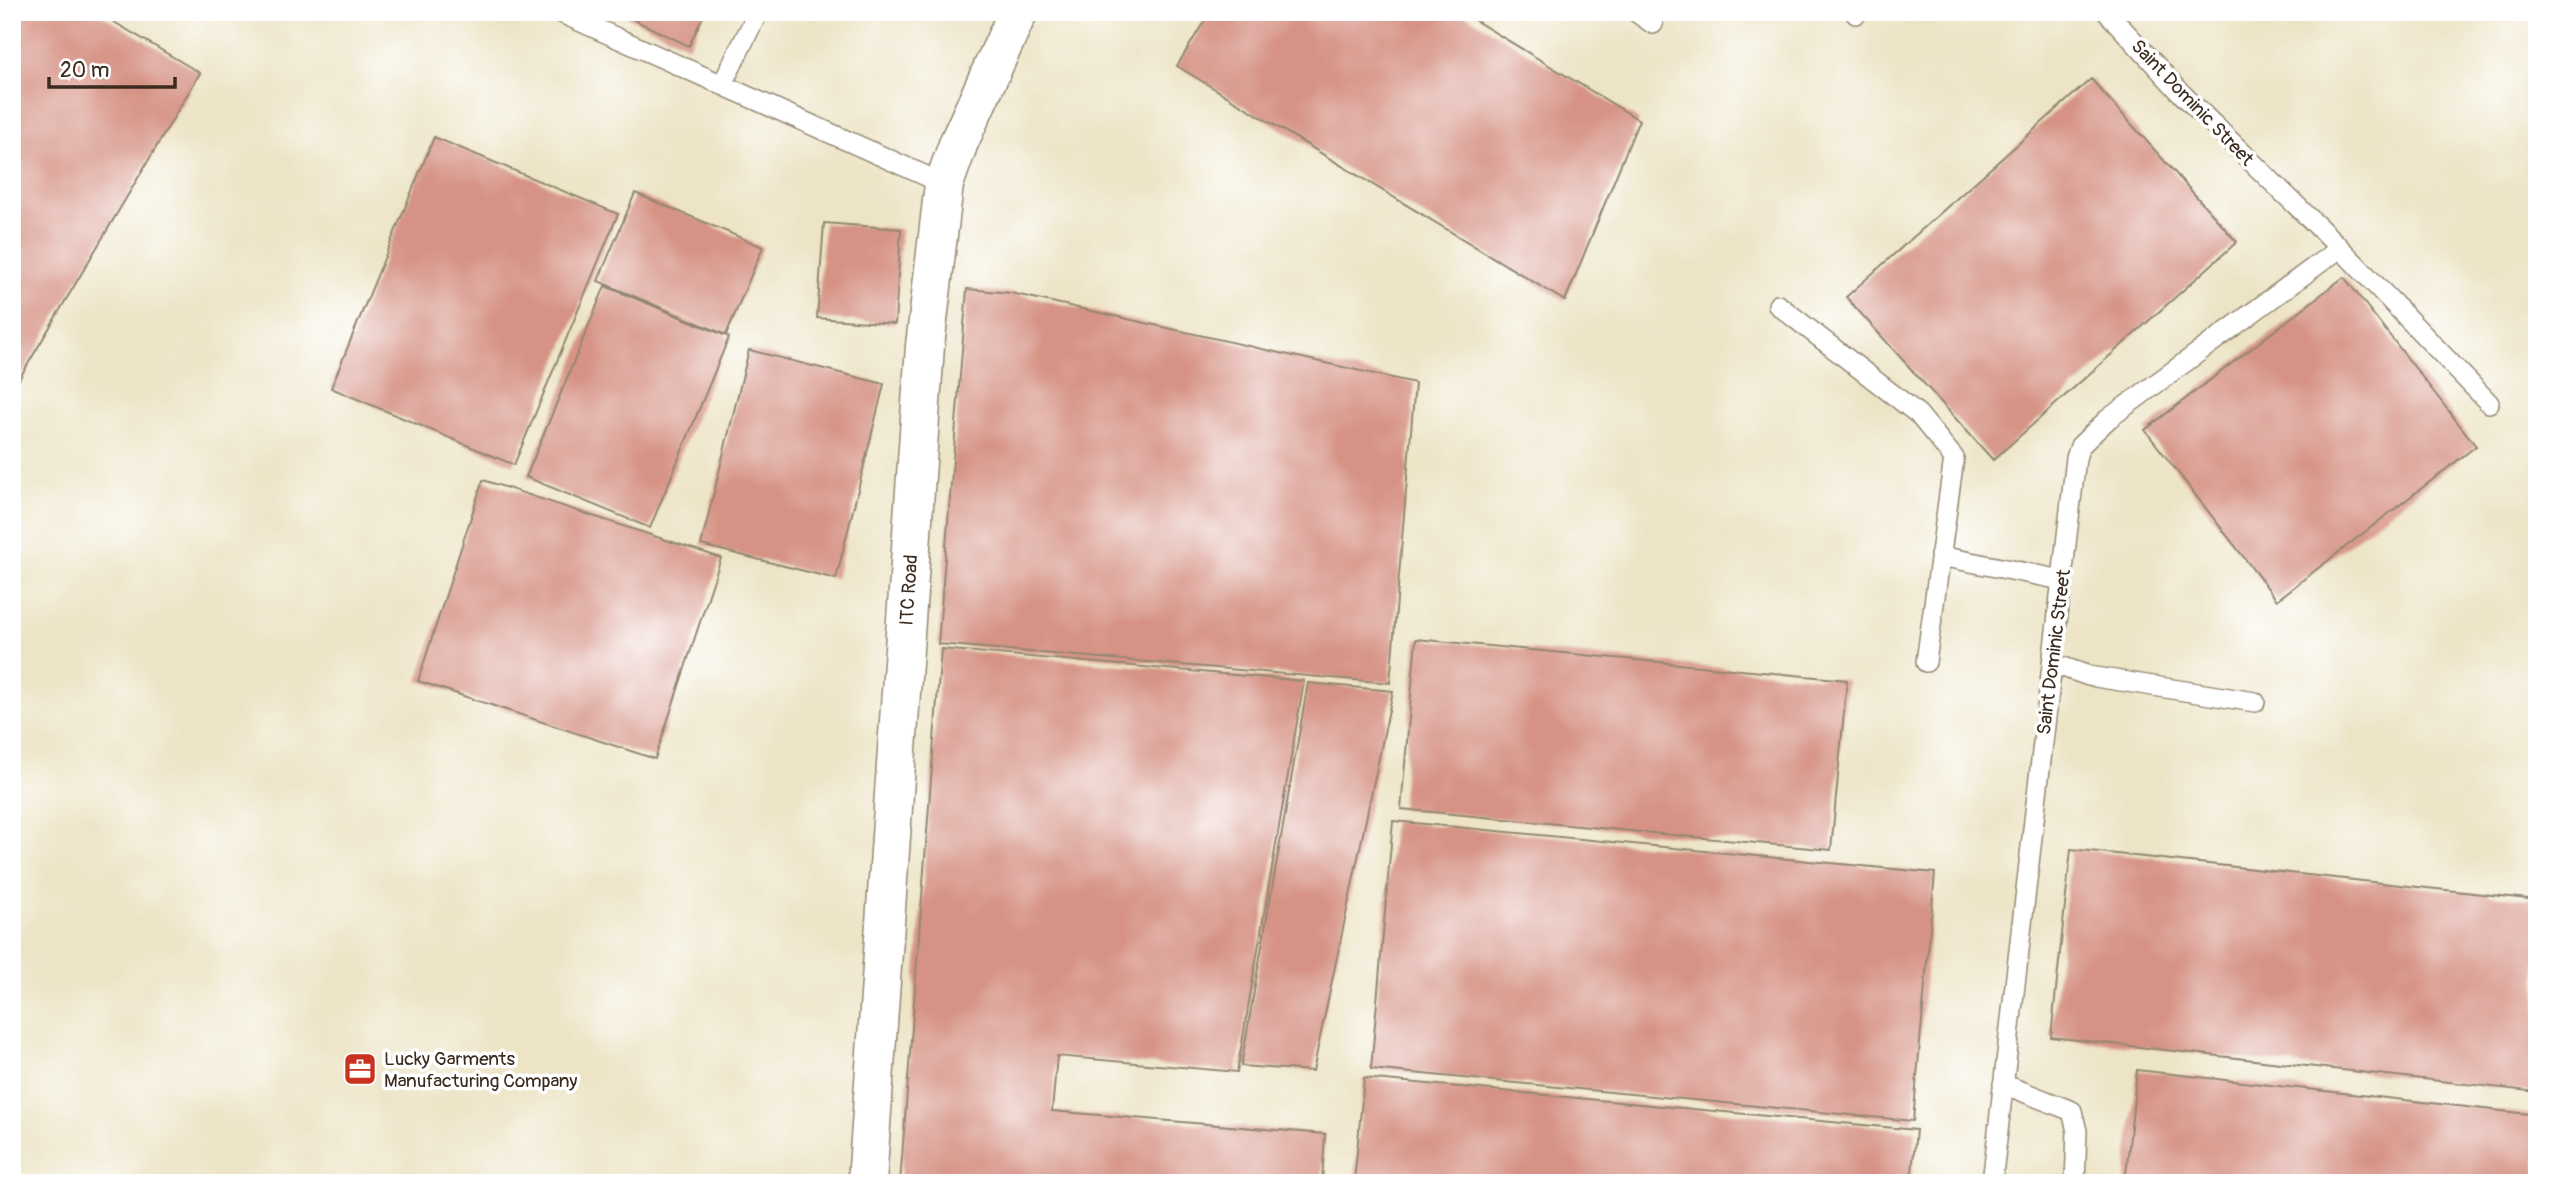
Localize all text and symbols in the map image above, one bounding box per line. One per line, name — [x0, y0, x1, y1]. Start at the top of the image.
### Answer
street label: Saint Dominic Street — [2126, 34, 2259, 171]
scale bar — [49, 46, 175, 90]
text: 20 m — [60, 57, 109, 84]
street label: ITC Road — [895, 554, 923, 626]
street label: Saint Dominic Street — [2032, 568, 2076, 736]
place label: Lucky Garments Manufacturing Company — [384, 1047, 577, 1093]
office icon: Lucky Garments Manufacturing Company — [341, 1050, 379, 1088]

